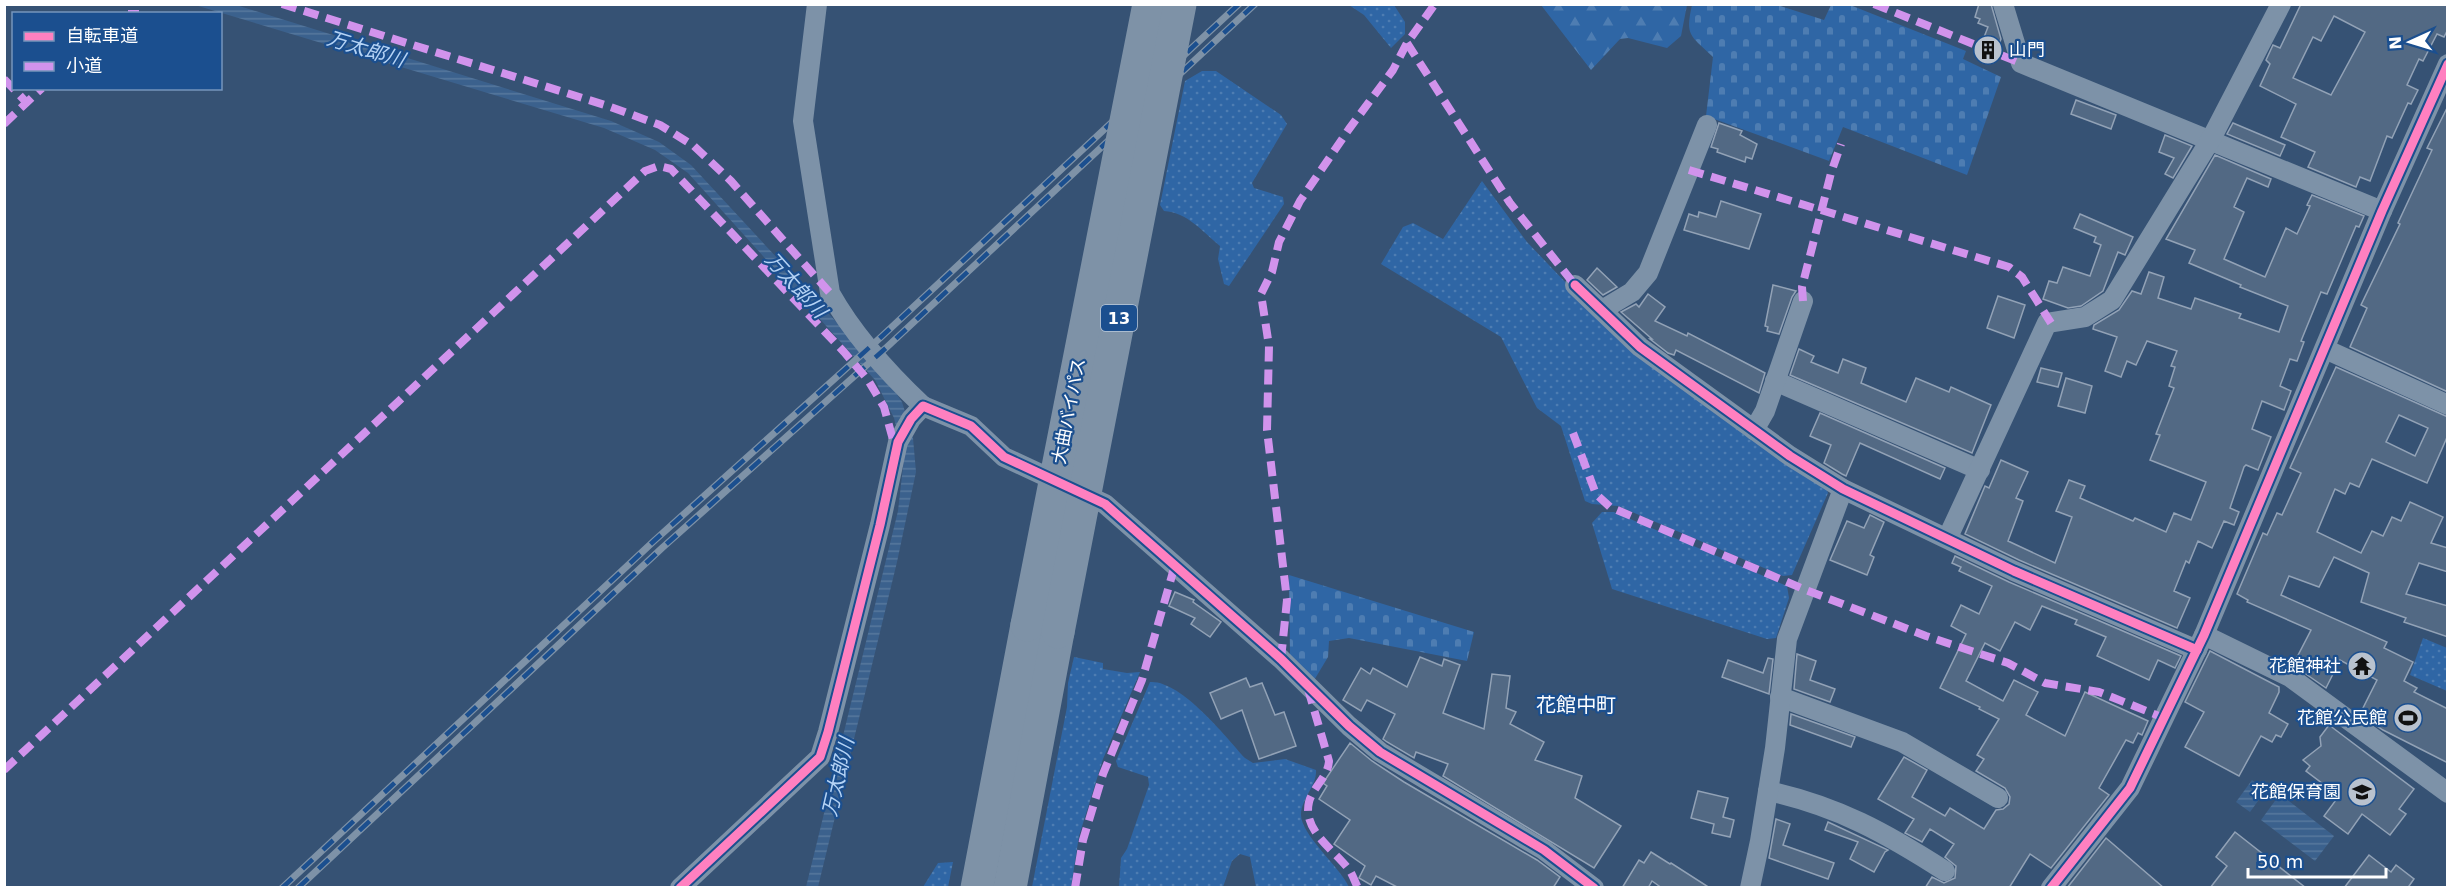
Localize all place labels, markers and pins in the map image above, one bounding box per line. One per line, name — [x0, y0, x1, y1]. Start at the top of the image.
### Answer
building icon: 山門 — [1972, 34, 2004, 66]
place label: 山門 — [2009, 39, 2045, 60]
temple icon: 花館神社 — [2346, 650, 2378, 682]
place label: 花館神社 — [2269, 655, 2341, 676]
sports icon: 花館公民館 — [2392, 702, 2424, 734]
place label: 花館公民館 — [2297, 707, 2387, 728]
school or university icon: 花館保育園 — [2346, 776, 2378, 808]
place label: 花館保育園 — [2251, 781, 2341, 802]

